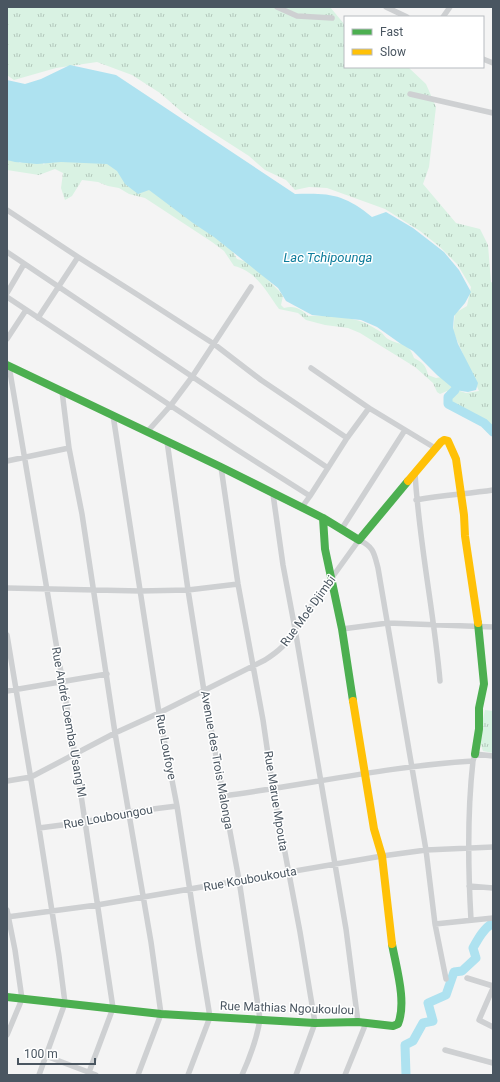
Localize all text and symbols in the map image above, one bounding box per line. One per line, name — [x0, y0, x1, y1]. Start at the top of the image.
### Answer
legend — [344, 16, 484, 68]
text: Fast — [380, 25, 403, 39]
text: Slow — [380, 45, 406, 59]
water label: Lac Tchipounga — [284, 250, 373, 265]
street label: Rue Moé Djimbi — [278, 573, 338, 649]
street label: Rue André Loemba U'sang'M — [49, 646, 89, 798]
street label: Avenue des Trois Malonga — [198, 690, 236, 830]
street label: Rue Loufoye — [153, 713, 179, 781]
street label: Rue Marue Mpouta — [261, 750, 291, 852]
street label: Rue Louboungou — [62, 802, 154, 832]
street label: Rue Kouboukouta — [202, 864, 298, 894]
street label: Rue Mathias Ngoukoulou — [220, 999, 354, 1017]
scale bar — [18, 1040, 95, 1066]
text: 100 m — [24, 1047, 58, 1061]

